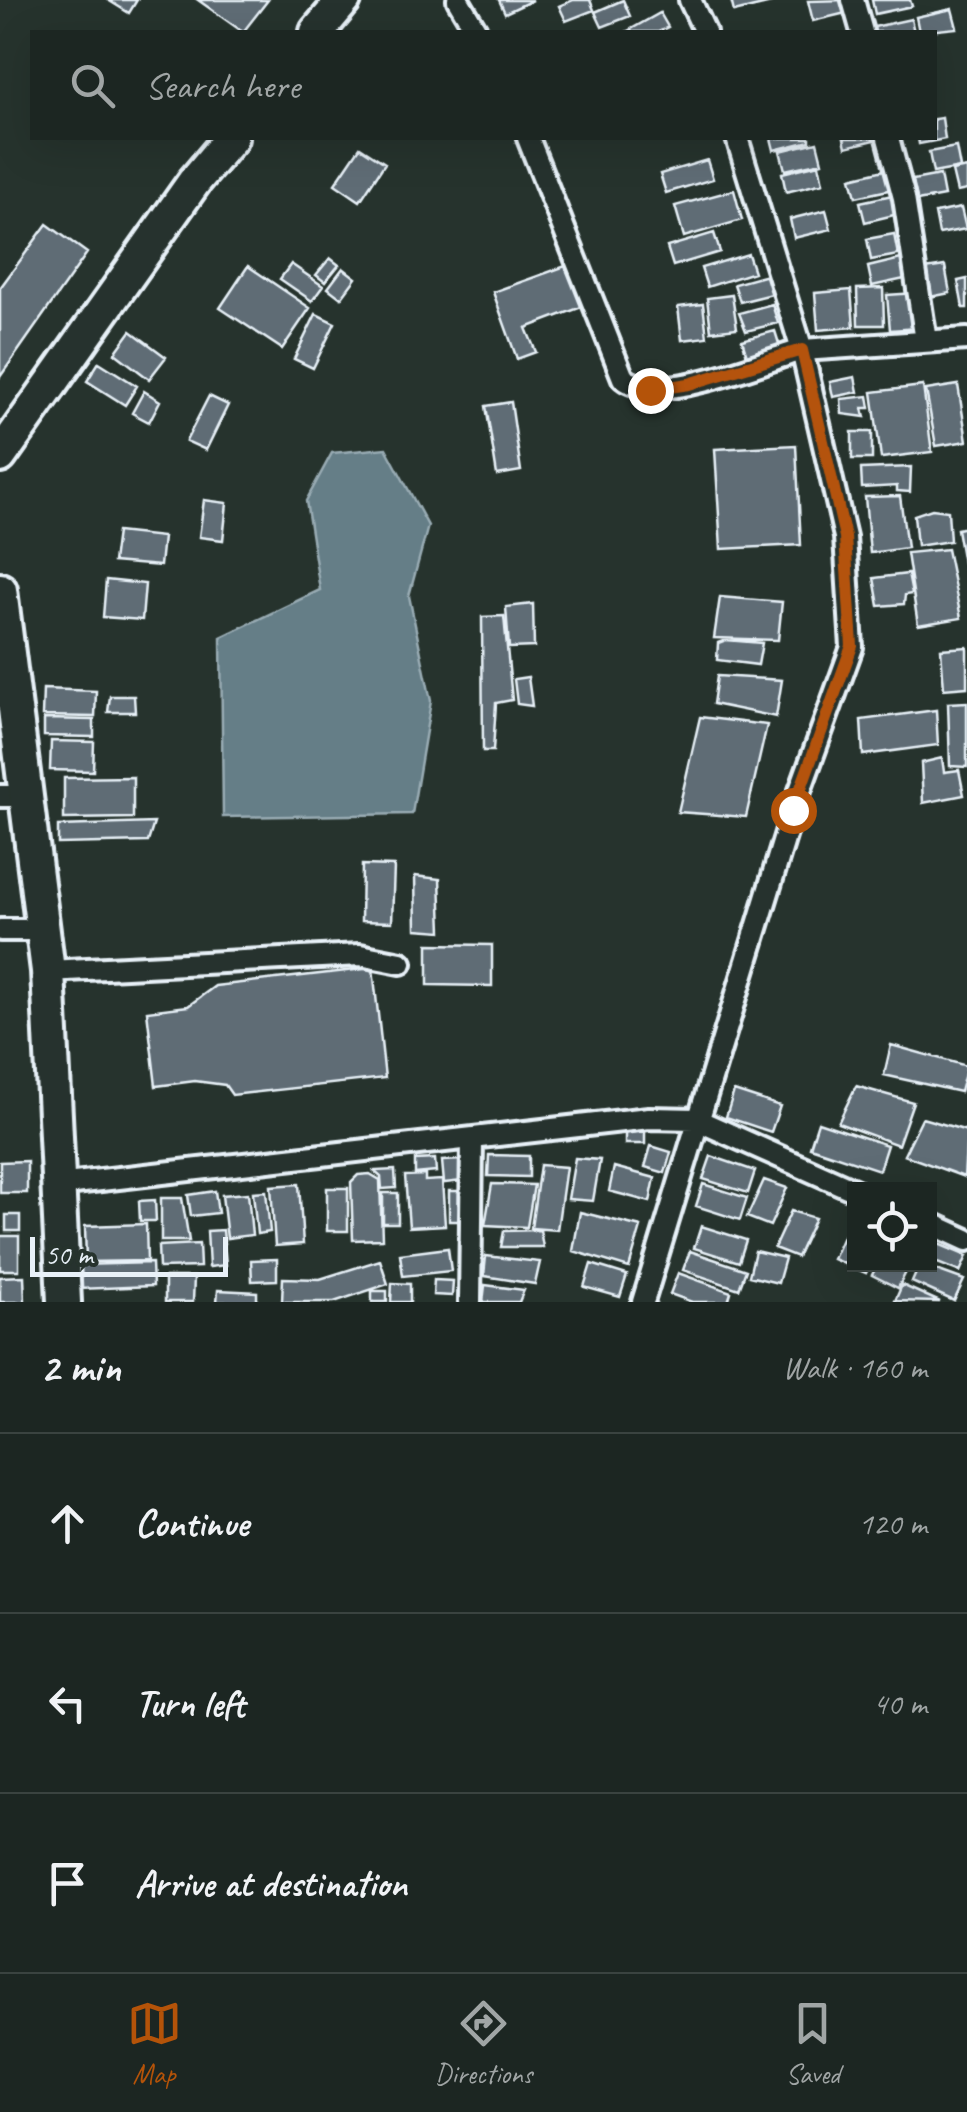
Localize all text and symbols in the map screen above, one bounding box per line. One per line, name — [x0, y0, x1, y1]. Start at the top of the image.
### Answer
search box — [30, 30, 937, 140]
icon: search — [65, 58, 120, 113]
text: Search here — [145, 62, 300, 109]
route end — [628, 368, 674, 414]
route start — [771, 788, 817, 834]
map controls — [847, 1182, 937, 1272]
button: locate — [847, 1182, 937, 1272]
scale bar — [30, 1232, 228, 1276]
text: 50 m — [45, 1237, 93, 1272]
text: 2 min — [40, 1341, 120, 1394]
text: Walk · 160 m — [783, 1347, 927, 1388]
icon: ahead — [40, 1496, 95, 1551]
text: Continue — [135, 1500, 249, 1547]
text: 120 m — [858, 1503, 927, 1544]
icon: left — [40, 1676, 95, 1731]
text: Turn left — [135, 1680, 245, 1727]
text: 40 m — [873, 1683, 927, 1724]
icon: arrive — [40, 1856, 95, 1911]
text: Arrive at destination — [135, 1860, 407, 1907]
tab: Map — [127, 1996, 182, 2091]
tab: Directions — [435, 1996, 532, 2091]
tab: Saved — [785, 1996, 840, 2091]

